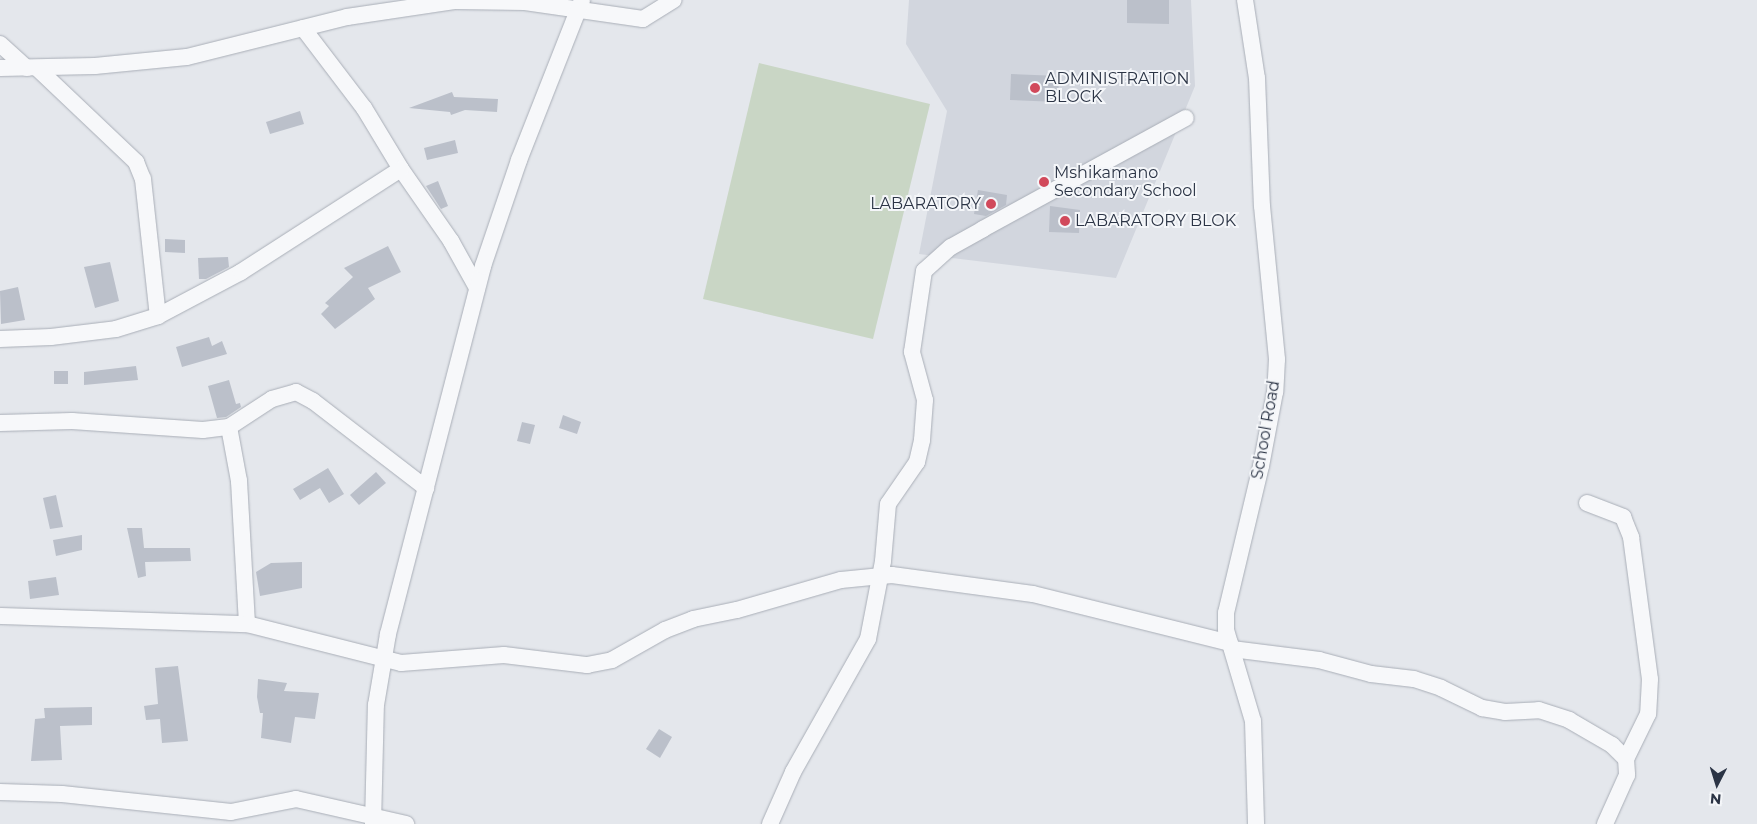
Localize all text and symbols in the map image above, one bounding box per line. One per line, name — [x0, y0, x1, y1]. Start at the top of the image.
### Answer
place label: ADMINISTRATION BLOCK — [1045, 69, 1189, 107]
marker: ADMINISTRATION BLOCK — [1029, 82, 1041, 94]
place label: Mshikamano Secondary School — [1054, 163, 1197, 201]
marker: Mshikamano Secondary School — [1038, 176, 1050, 188]
place label: LABARATORY — [870, 194, 981, 214]
marker: LABARATORY — [985, 198, 997, 210]
place label: LABARATORY BLOK — [1075, 211, 1236, 231]
marker: LABARATORY BLOK — [1059, 215, 1071, 227]
street label: School Road — [1248, 379, 1284, 481]
north arrow — [1692, 759, 1742, 809]
text: N — [1709, 789, 1722, 808]

